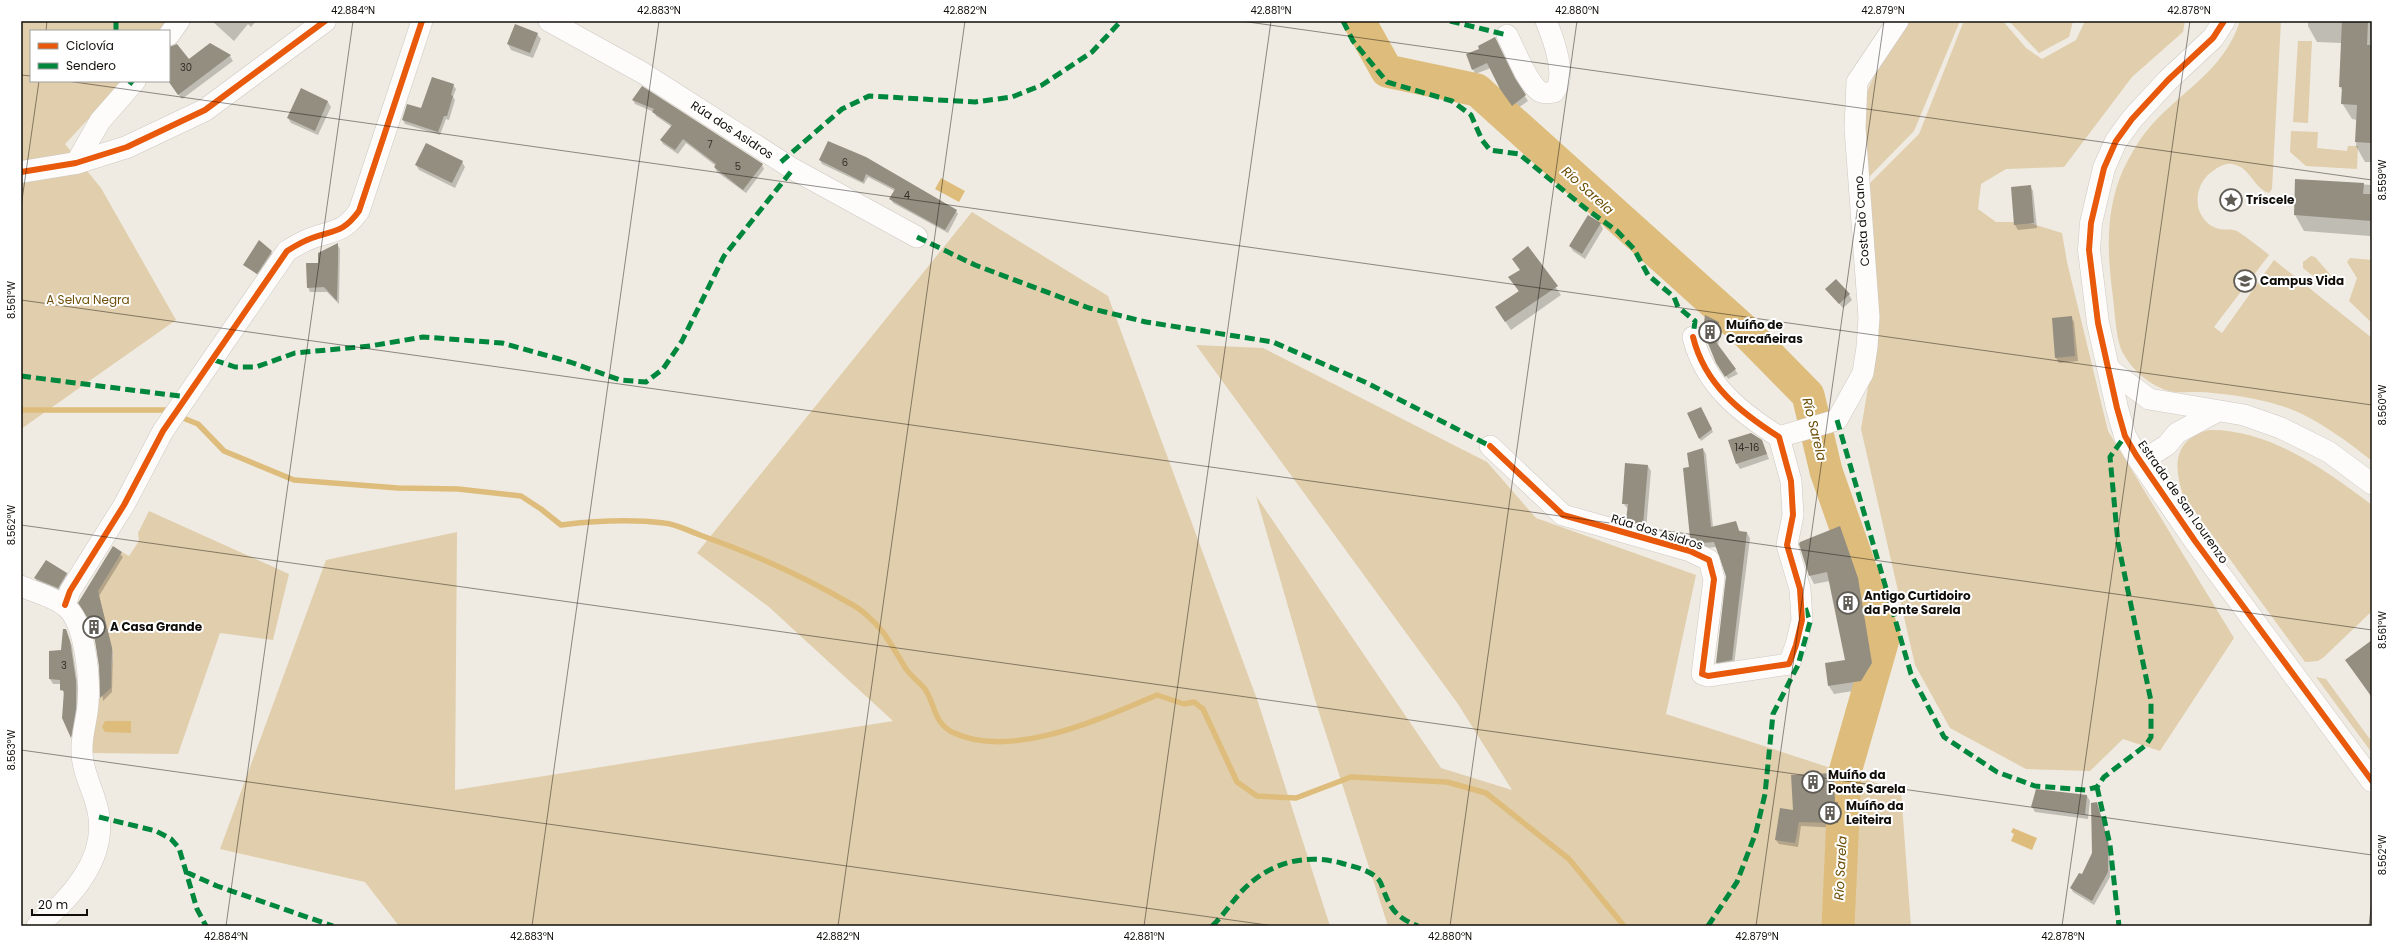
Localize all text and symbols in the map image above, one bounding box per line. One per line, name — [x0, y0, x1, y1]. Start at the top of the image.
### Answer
text: 42.884°N — [331, 3, 375, 18]
text: 42.883°N — [637, 3, 681, 18]
text: 42.882°N — [943, 3, 987, 18]
text: 42.881°N — [1250, 3, 1292, 18]
text: 42.880°N — [1555, 3, 1599, 18]
text: 42.879°N — [1861, 3, 1905, 18]
text: 42.878°N — [2167, 3, 2211, 18]
legend — [30, 30, 170, 82]
text: Ciclovía — [66, 37, 114, 54]
text: Sendero — [66, 57, 116, 74]
house number: 30 — [180, 60, 192, 75]
street label: Rúa dos Asidros — [688, 96, 777, 163]
house number: 7 — [707, 137, 713, 152]
house number: 6 — [842, 155, 848, 170]
house number: 5 — [735, 159, 741, 174]
text: 8.559°W — [2375, 159, 2390, 201]
water label: Río Sarela — [1557, 162, 1618, 219]
street label: Costa do Cano — [1850, 175, 1873, 267]
place icon: Tríscele — [2218, 187, 2244, 213]
house number: 4 — [904, 188, 910, 203]
place label: Tríscele — [2246, 191, 2295, 208]
school or university icon: Campus Vida — [2232, 268, 2258, 294]
place label: Campus Vida — [2260, 272, 2344, 289]
text: 8.561°W — [4, 281, 19, 319]
park label: A Selva Negra — [46, 291, 130, 308]
place label: Muíño de Carcañeiras — [1726, 316, 1803, 347]
building icon: Muíño de Carcañeiras — [1697, 319, 1723, 345]
text: 8.560°W — [2375, 384, 2390, 426]
water label: Río Sarela — [1797, 396, 1832, 463]
street label: Estrada de San Lourenzo — [2134, 437, 2233, 567]
house number: 14-16 — [1735, 440, 1759, 455]
text: 8.562°W — [4, 504, 19, 545]
street label: Rúa dos Asidros — [1609, 509, 1705, 554]
place label: Antigo Curtidoiro da Ponte Sarela — [1864, 587, 1971, 618]
building icon: Antigo Curtidoiro da Ponte Sarela — [1835, 590, 1861, 616]
text: 8.561°W — [2375, 611, 2390, 649]
building icon: A Casa Grande — [81, 614, 107, 640]
place label: A Casa Grande — [110, 618, 203, 635]
house number: 3 — [61, 658, 67, 673]
text: 8.563°W — [4, 729, 19, 770]
place label: Muíño da Ponte Sarela — [1828, 766, 1906, 797]
building icon: Muíño da Ponte Sarela — [1800, 769, 1826, 795]
place label: Muíño da Leiteira — [1846, 797, 1904, 828]
building icon: Muíño da Leiteira — [1817, 800, 1843, 826]
text: 8.562°W — [2375, 834, 2390, 875]
water label: Río Sarela — [1829, 835, 1852, 901]
scale bar — [32, 891, 87, 917]
text: 20 m — [38, 896, 68, 913]
text: 42.884°N — [204, 929, 248, 944]
text: 42.883°N — [510, 929, 554, 944]
text: 42.882°N — [816, 929, 860, 944]
text: 42.881°N — [1123, 929, 1165, 944]
text: 42.880°N — [1428, 929, 1472, 944]
text: 42.879°N — [1735, 929, 1779, 944]
text: 42.878°N — [2041, 929, 2085, 944]

